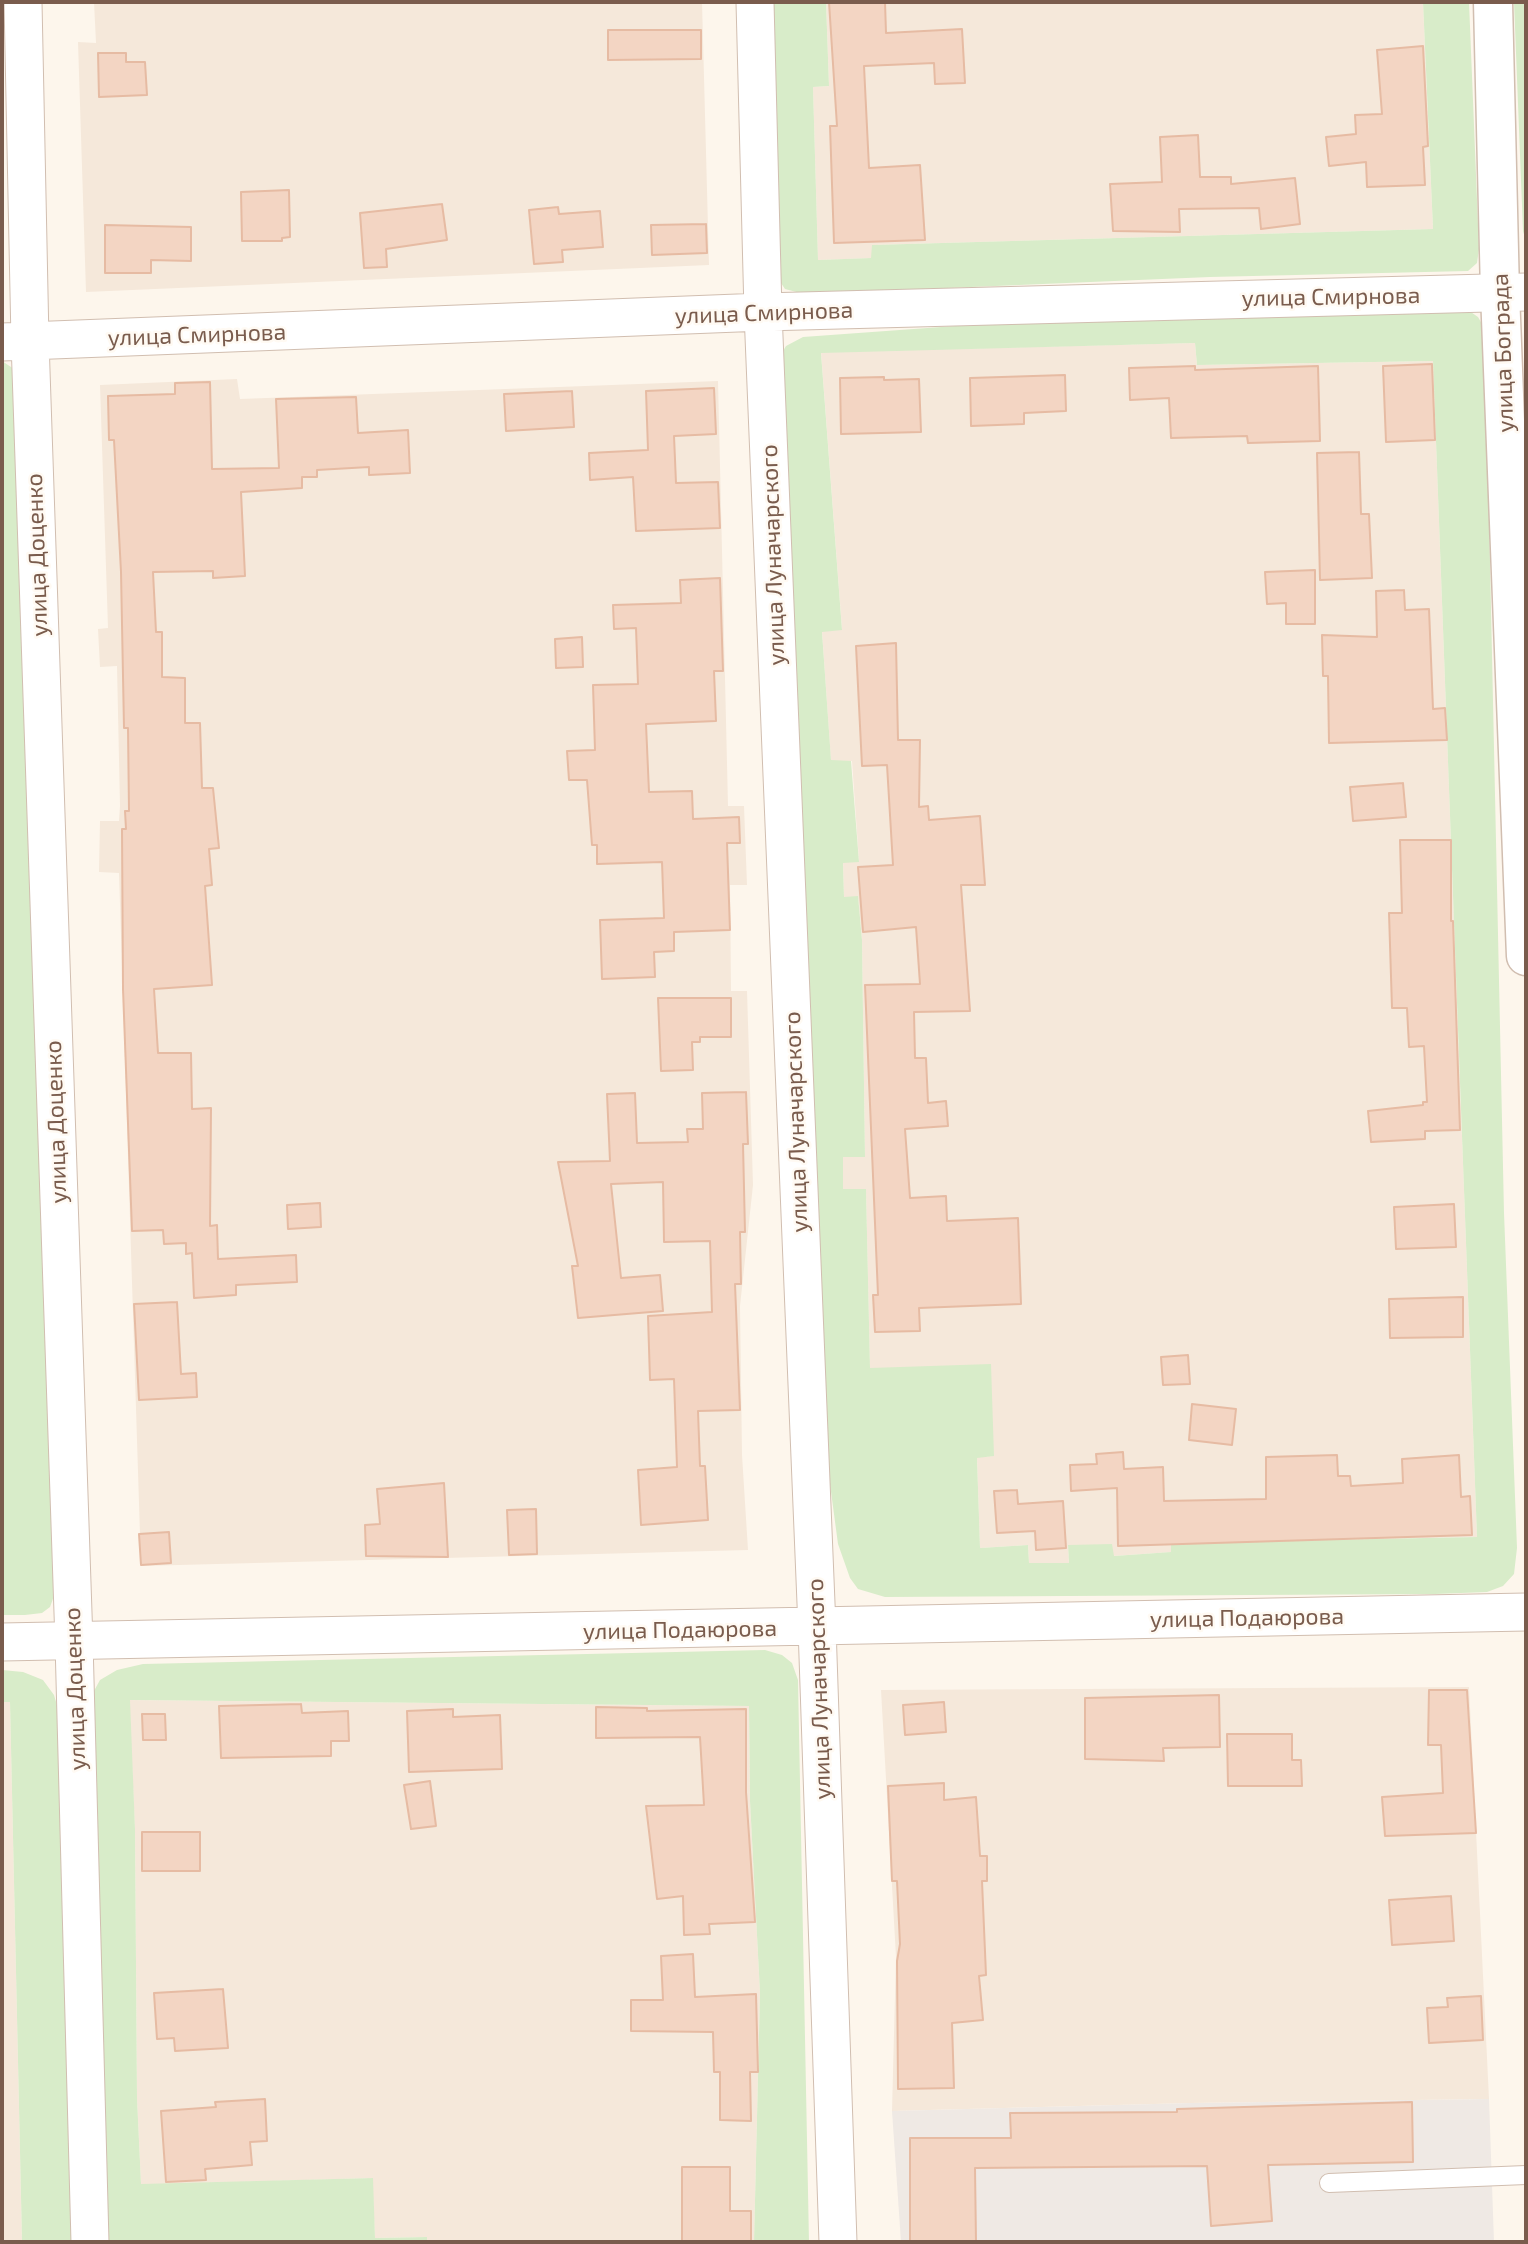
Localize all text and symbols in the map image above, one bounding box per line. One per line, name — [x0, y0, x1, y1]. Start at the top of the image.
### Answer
street label: улица Бограда — [1486, 273, 1520, 433]
street label: улица Смирнова — [1241, 282, 1421, 312]
street label: улица Смирнова — [674, 296, 854, 330]
street label: улица Смирнова — [107, 318, 287, 352]
street label: улица Луначарского — [755, 444, 791, 666]
street label: улица Доценко — [20, 473, 54, 637]
street label: улица Луначарского — [778, 1011, 814, 1233]
street label: улица Доценко — [39, 1040, 73, 1204]
street label: улица Луначарского — [801, 1578, 837, 1800]
street label: улица Подаюрова — [1150, 1603, 1344, 1633]
street label: улица Доценко — [58, 1607, 92, 1771]
street label: улица Подаюрова — [583, 1615, 777, 1645]

